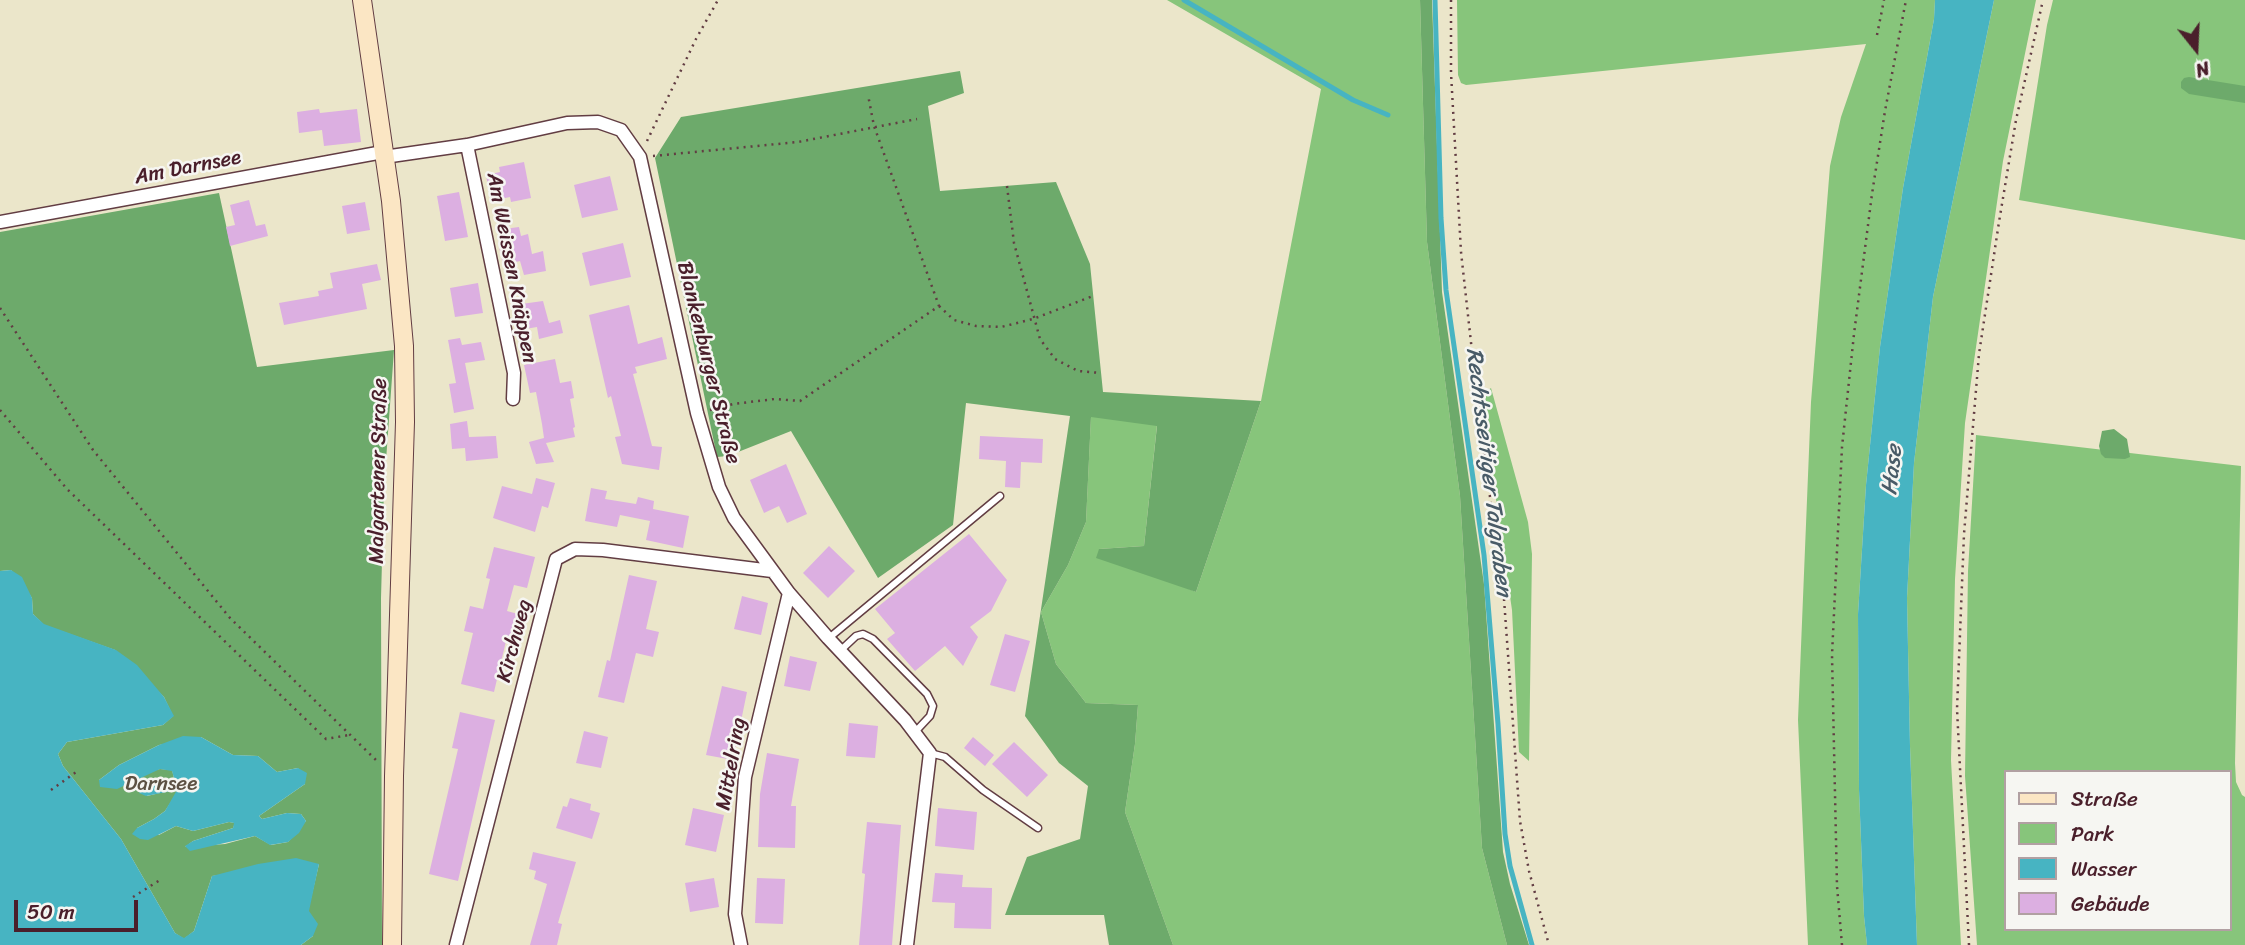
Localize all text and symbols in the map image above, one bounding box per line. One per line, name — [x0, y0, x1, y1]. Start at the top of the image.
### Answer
north arrow — [2161, 14, 2231, 84]
text: N — [2191, 52, 2214, 87]
street label: Am Darnsee — [133, 145, 243, 191]
street label: Am Weissen Knäppen — [480, 171, 542, 365]
street label: Blankenburger Straße — [671, 259, 745, 467]
water label: Rechtsseitiger Talgraben — [1459, 346, 1517, 598]
street label: Malgartener Straße — [365, 378, 393, 564]
water label: Hase — [1877, 444, 1909, 496]
street label: Kirchweg — [492, 597, 538, 685]
street label: Mittelring — [711, 716, 753, 812]
legend — [2004, 770, 2231, 931]
park label: Darnsee — [125, 772, 197, 798]
text: Straße — [2071, 780, 2138, 818]
text: Park — [2071, 815, 2114, 853]
text: Wasser — [2071, 850, 2136, 888]
text: Gebäude — [2071, 885, 2149, 923]
scale bar — [18, 886, 142, 930]
text: 50 m — [27, 893, 75, 931]

